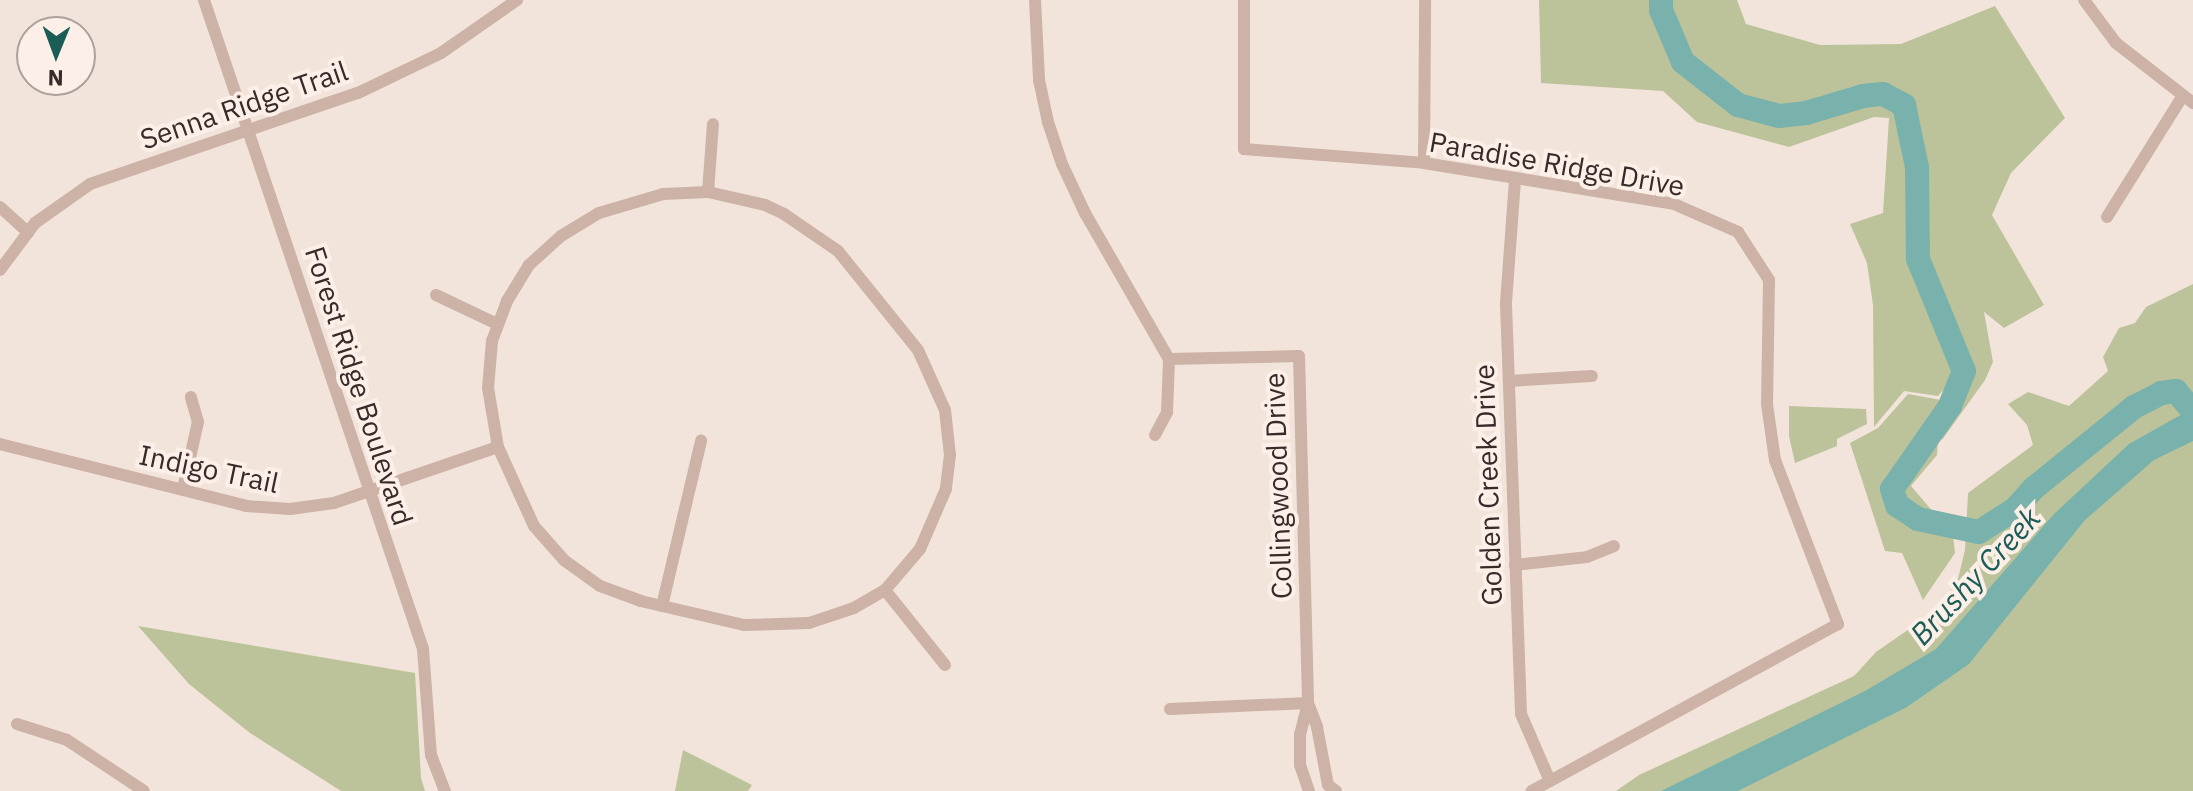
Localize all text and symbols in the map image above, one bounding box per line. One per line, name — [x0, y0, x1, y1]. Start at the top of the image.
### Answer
north arrow — [16, 16, 96, 96]
street label: Senna Ridge Trail — [136, 54, 352, 156]
text: N — [47, 64, 64, 93]
street label: Paradise Ridge Drive — [1427, 125, 1687, 203]
street label: Forest Ridge Boulevard — [298, 242, 420, 530]
street label: Golden Creek Drive — [1467, 364, 1509, 606]
street label: Collingwood Drive — [1257, 372, 1299, 600]
street label: Indigo Trail — [136, 438, 282, 500]
water label: Brushy Creek — [1902, 500, 2048, 652]

